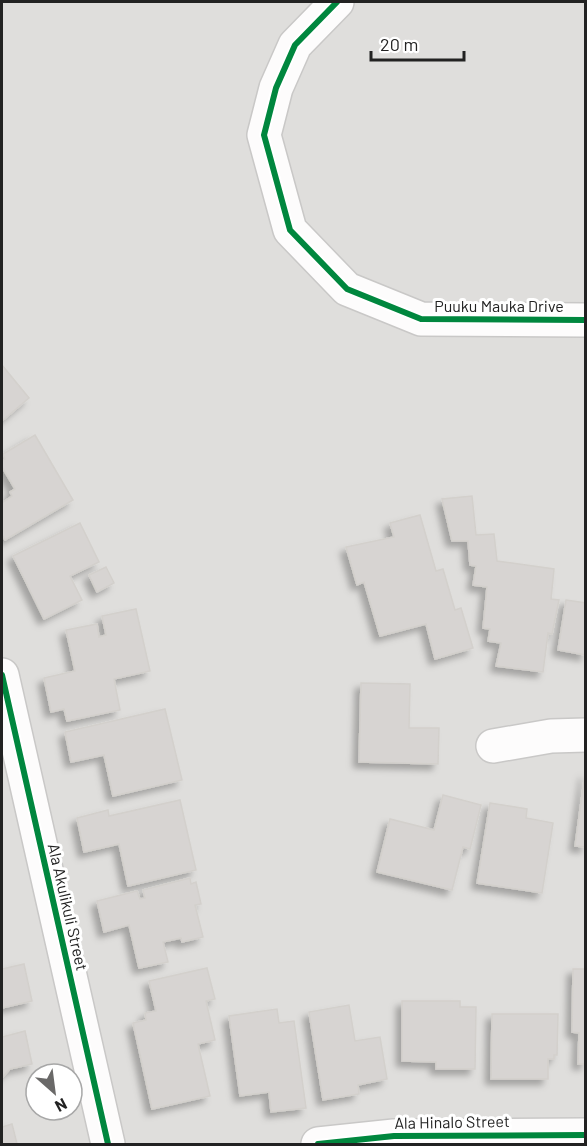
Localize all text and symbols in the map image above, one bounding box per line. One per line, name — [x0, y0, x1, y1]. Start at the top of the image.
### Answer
scale bar — [371, 24, 464, 62]
text: 20 m — [380, 33, 418, 55]
street label: Puuku Mauka Drive — [434, 296, 564, 315]
street label: Ala Akulikuli Street — [45, 841, 92, 972]
north arrow — [24, 1062, 84, 1122]
text: N — [52, 1095, 70, 1117]
street label: Ala Hinalo Street — [394, 1111, 510, 1132]

